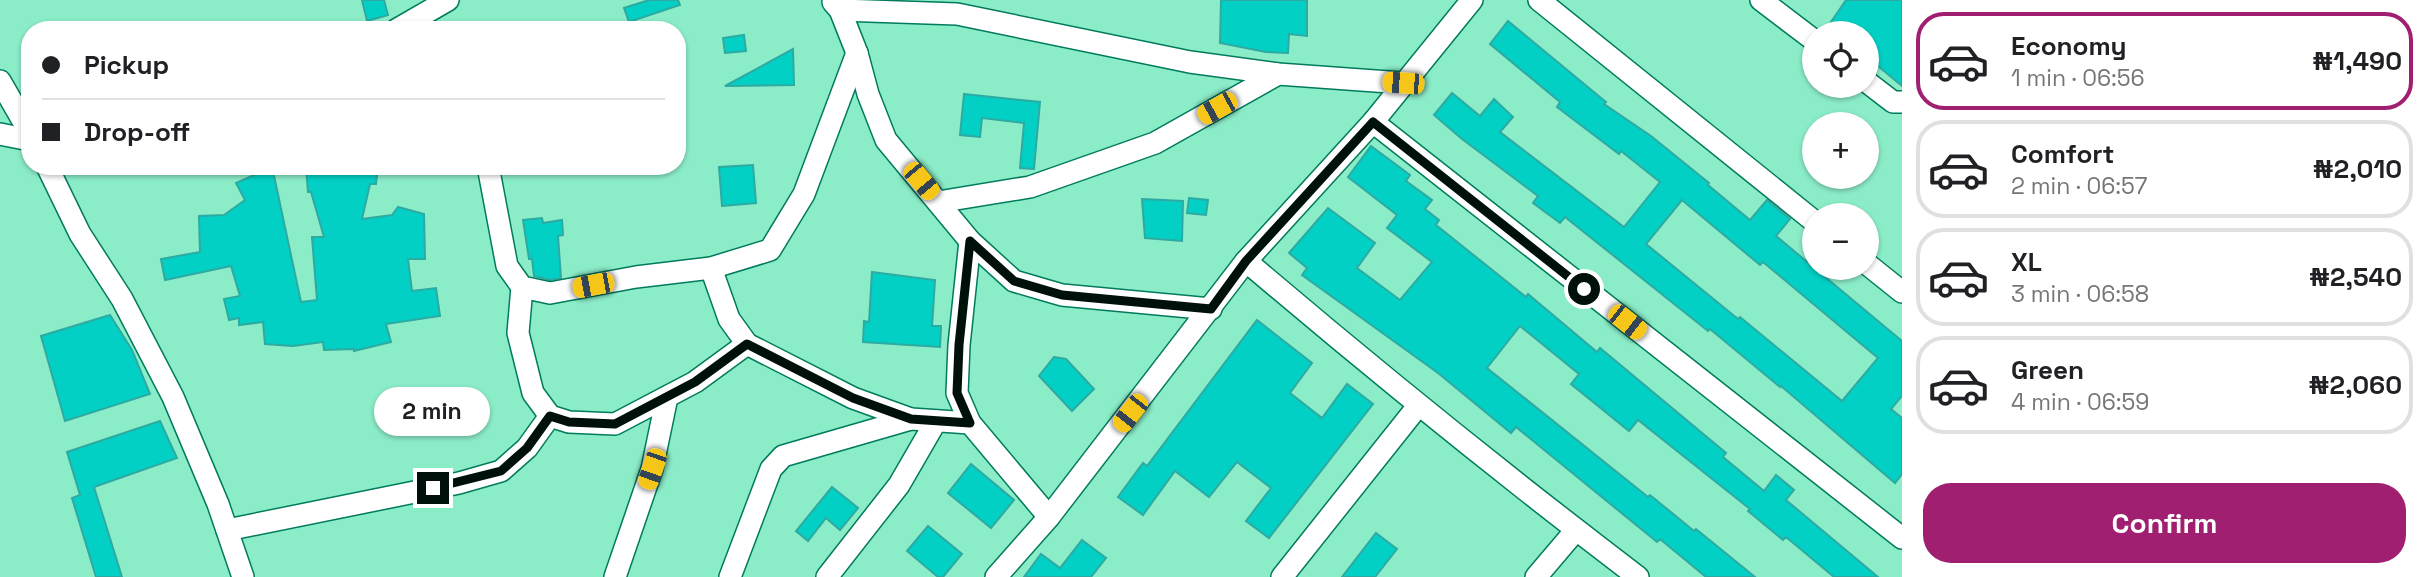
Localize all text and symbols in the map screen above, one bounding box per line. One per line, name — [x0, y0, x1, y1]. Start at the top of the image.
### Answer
map controls — [1802, 21, 1879, 280]
button: locate — [1802, 21, 1879, 98]
text: Economy — [2011, 29, 2127, 63]
icon: car — [1927, 30, 1990, 93]
text: ₦1,490 — [2312, 44, 2402, 78]
text: Pickup — [84, 48, 169, 82]
text: 1 min · 06:56 — [2011, 63, 2145, 93]
car — [1382, 71, 1425, 95]
car — [1194, 89, 1241, 127]
button: + — [1802, 112, 1879, 189]
text: Drop-off — [84, 115, 190, 149]
text: Comfort — [2011, 137, 2114, 171]
icon: car — [1927, 138, 1990, 201]
text: ₦2,010 — [2313, 152, 2402, 186]
car — [900, 158, 943, 204]
text: 2 min · 06:57 — [2011, 171, 2148, 201]
button: − — [1802, 203, 1879, 280]
text: XL — [2011, 245, 2042, 279]
icon: car — [1927, 246, 1990, 309]
text: ₦2,540 — [2309, 260, 2402, 294]
car — [571, 271, 616, 299]
route start — [1568, 273, 1600, 305]
text: 3 min · 06:58 — [2011, 279, 2149, 309]
car — [1604, 301, 1651, 343]
text: Green — [2011, 353, 2084, 387]
icon: car — [1927, 354, 1990, 417]
text: ₦2,060 — [2309, 368, 2402, 402]
callout: 2 min — [375, 386, 491, 435]
text: 4 min · 06:59 — [2011, 387, 2149, 417]
car — [1109, 390, 1152, 436]
text: 2 min — [402, 396, 462, 426]
car — [636, 446, 669, 492]
route end — [417, 472, 449, 504]
button: Confirm — [1923, 483, 2406, 563]

